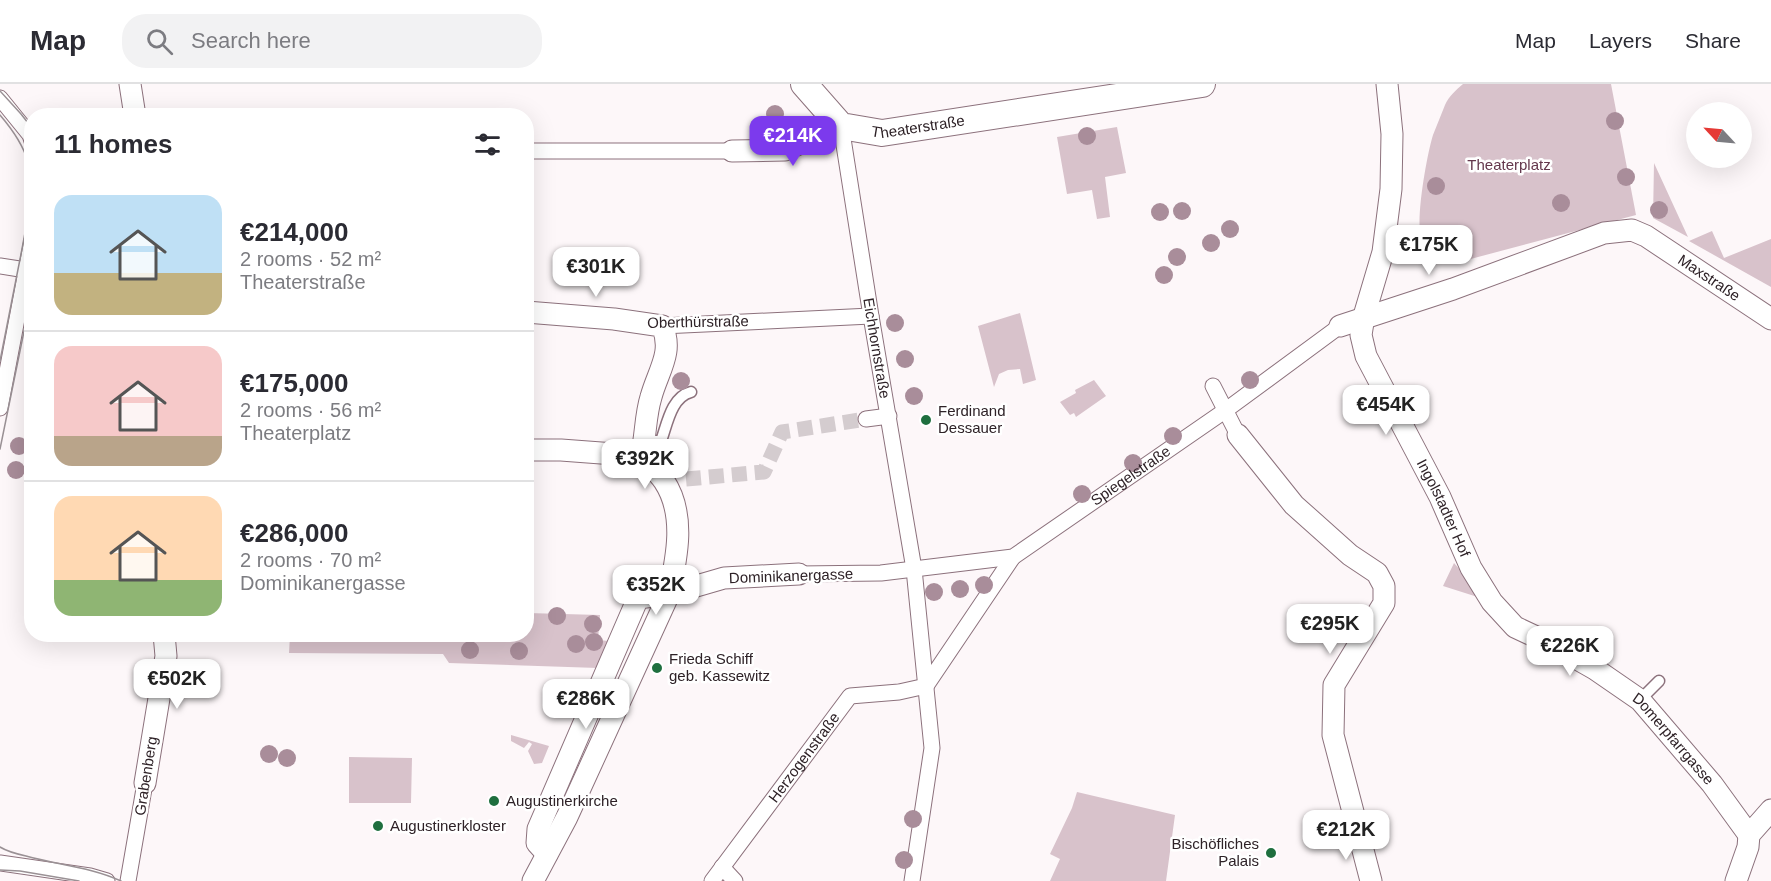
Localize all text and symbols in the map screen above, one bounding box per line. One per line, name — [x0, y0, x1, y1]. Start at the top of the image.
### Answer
search box — [122, 14, 542, 68]
text: Map — [30, 25, 86, 56]
icon: search — [143, 25, 176, 58]
text: Search here — [191, 28, 311, 53]
text: Map — [1515, 29, 1556, 52]
text: Layers — [1589, 29, 1652, 52]
text: Share — [1685, 29, 1741, 52]
north arrow — [1686, 102, 1752, 168]
map controls — [1686, 102, 1752, 168]
street label: Theaterstraße — [870, 111, 966, 141]
pin: €214K — [751, 116, 835, 167]
text: €214K — [764, 124, 822, 146]
icon: filters — [471, 128, 504, 161]
text: 11 homes — [54, 129, 173, 159]
park label: Theaterplatz — [1467, 156, 1551, 173]
text: €214,000 — [240, 217, 348, 247]
icon: home — [102, 219, 174, 291]
pin: €175K — [1387, 225, 1471, 276]
text: €175K — [1400, 233, 1458, 255]
pin: €301K — [554, 247, 638, 298]
text: 2 rooms · 52 m² — [240, 248, 381, 270]
street label: Maxstraße — [1675, 251, 1744, 304]
text: €301K — [567, 255, 625, 277]
text: Theaterstraße — [240, 271, 366, 293]
street label: Eichhornstraße — [860, 297, 894, 400]
street label: Oberthürstraße — [647, 312, 749, 331]
text: €175,000 — [240, 368, 348, 398]
icon: home — [102, 370, 174, 442]
pin: €454K — [1344, 385, 1428, 436]
text: €454K — [1357, 393, 1415, 415]
text: 2 rooms · 56 m² — [240, 399, 381, 421]
place label: Ferdinand Dessauer — [938, 402, 1006, 436]
marker: Ferdinand Dessauer — [919, 413, 933, 427]
text: Theaterplatz — [240, 422, 351, 444]
pin: €392K — [603, 439, 687, 490]
street label: Spiegelstraße — [1087, 442, 1173, 509]
text: €392K — [616, 447, 674, 469]
street label: Ingolstadter Hof — [1414, 456, 1474, 560]
text: €286,000 — [240, 518, 348, 548]
icon: home — [102, 520, 174, 592]
text: 2 rooms · 70 m² — [240, 549, 381, 571]
pin: €352K — [614, 565, 698, 616]
street label: Dominikanergasse — [729, 565, 853, 586]
text: Dominikanergasse — [240, 572, 406, 594]
text: €352K — [627, 573, 685, 595]
pin: €295K — [1288, 604, 1372, 655]
text: €295K — [1301, 612, 1359, 634]
pin: €226K — [1528, 626, 1612, 677]
text: €226K — [1541, 634, 1599, 656]
place label: Frieda Schiff geb. Kassewitz — [669, 650, 770, 684]
pin: €502K — [135, 659, 219, 710]
marker: Frieda Schiff geb. Kassewitz — [650, 661, 664, 675]
text: €502K — [148, 667, 206, 689]
pin: €286K — [544, 679, 628, 730]
text: €286K — [557, 687, 615, 709]
street label: Domerpfarrgasse — [1630, 689, 1718, 788]
street label: Herzogenstraße — [765, 709, 843, 805]
street label: Grabenberg — [131, 735, 160, 817]
place label: Augustinerkirche — [506, 792, 618, 809]
marker: Augustinerkirche — [487, 794, 501, 808]
pin: €212K — [1304, 810, 1388, 861]
place label: Augustinerkloster — [390, 817, 506, 834]
text: €212K — [1317, 818, 1375, 840]
marker: Augustinerkloster — [371, 819, 385, 833]
place label: Bischöfliches Palais — [1171, 835, 1259, 869]
marker: Bischöfliches Palais — [1264, 846, 1278, 860]

